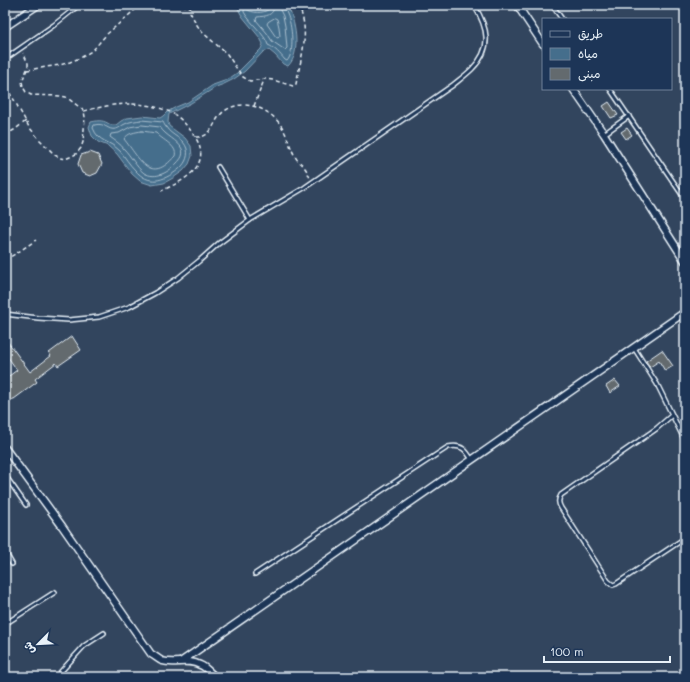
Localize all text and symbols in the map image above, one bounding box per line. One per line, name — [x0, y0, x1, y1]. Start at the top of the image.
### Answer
legend — [542, 18, 672, 90]
text: طريق — [578, 25, 603, 41]
text: مياه — [578, 45, 598, 61]
text: مبنى — [578, 65, 601, 82]
north arrow — [18, 624, 58, 664]
scale bar — [544, 638, 670, 664]
text: ش — [19, 640, 38, 657]
text: 100 m — [550, 643, 584, 659]

